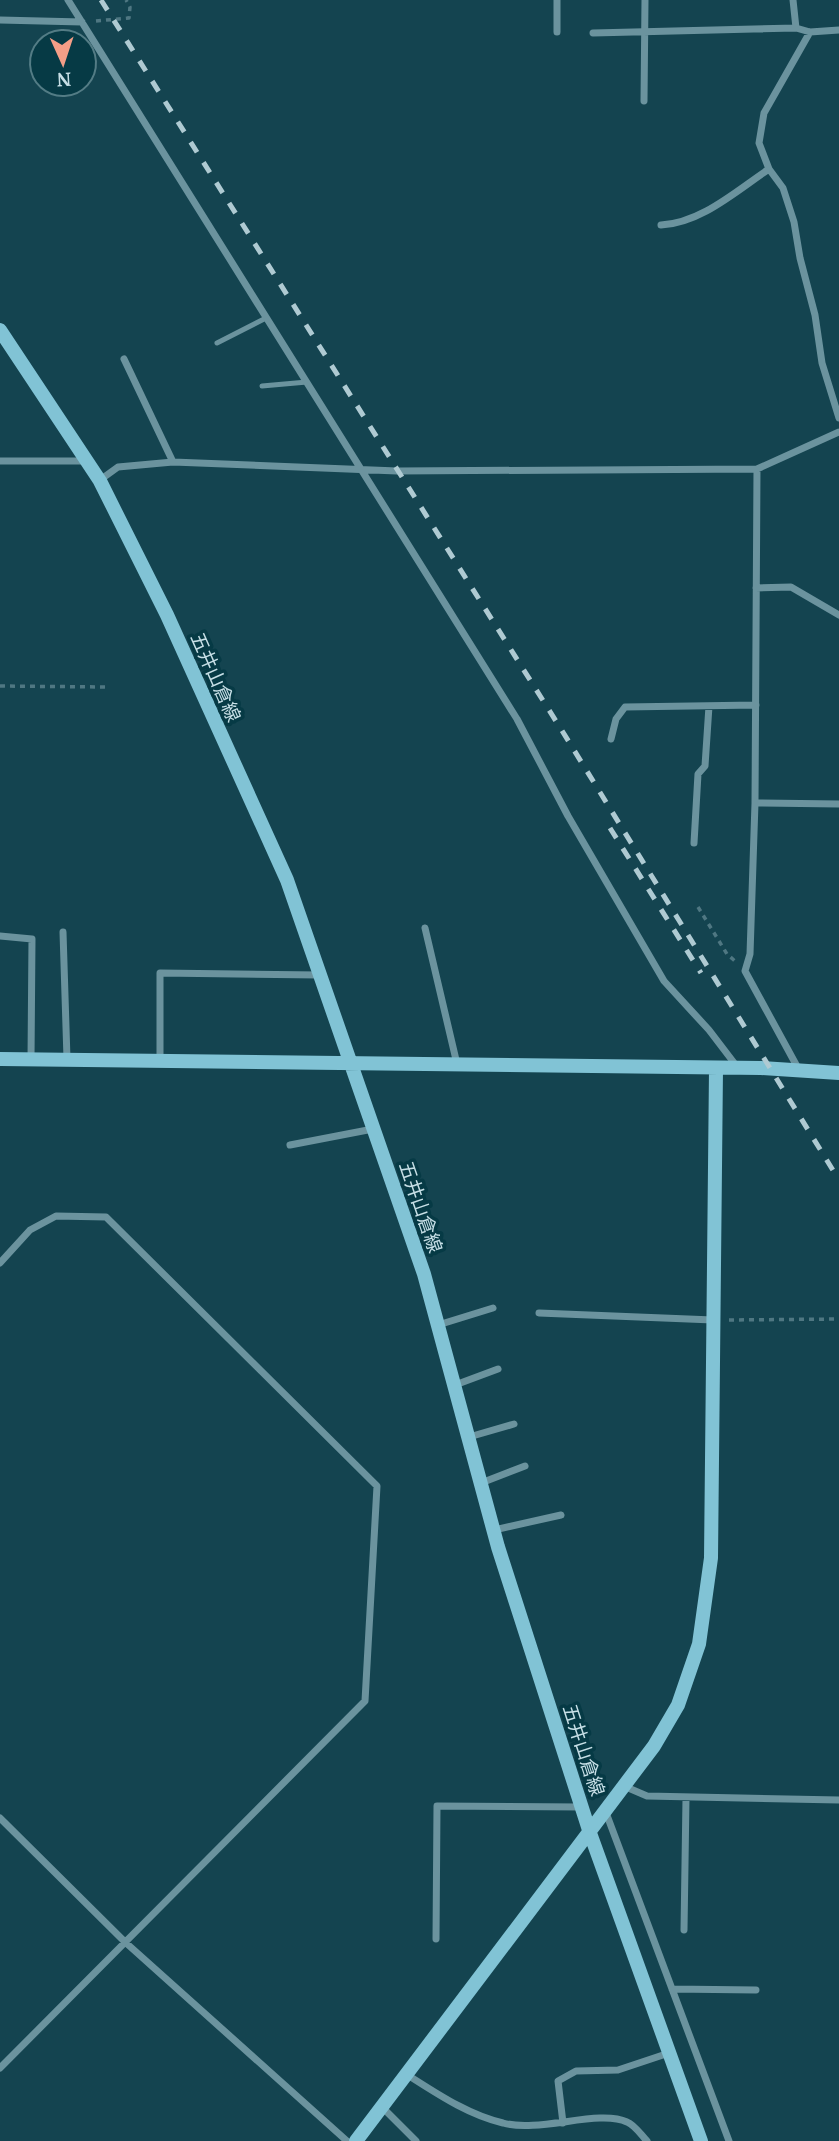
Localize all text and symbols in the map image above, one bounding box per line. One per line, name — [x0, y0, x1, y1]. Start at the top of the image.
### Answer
north arrow — [28, 28, 98, 98]
text: N — [55, 68, 72, 93]
street label: 五井山倉線 — [186, 628, 247, 725]
street label: 五井山倉線 — [394, 1158, 449, 1256]
street label: 五井山倉線 — [558, 1701, 611, 1799]

